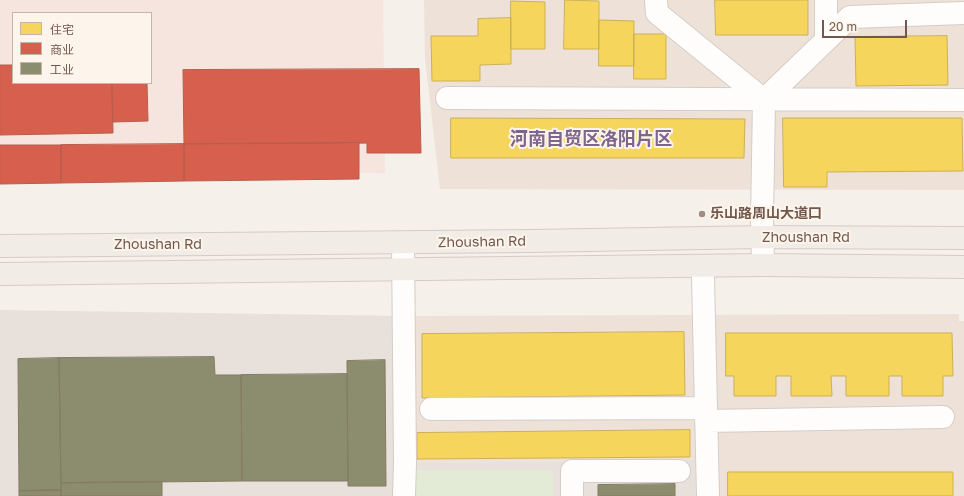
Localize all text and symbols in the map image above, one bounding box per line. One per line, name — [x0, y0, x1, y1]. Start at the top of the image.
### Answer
legend — [12, 12, 152, 84]
scale bar — [824, 12, 909, 38]
text: 20 m — [829, 19, 857, 34]
text: 住宅 — [50, 22, 74, 37]
text: 商业 — [50, 42, 74, 57]
text: 工业 — [50, 62, 74, 77]
district label: 河南自贸区洛阳片区 — [510, 128, 672, 150]
place label: 乐山路周山大道口 — [710, 206, 822, 222]
marker: 乐山路周山大道口 — [697, 209, 707, 219]
street label: Zhoushan Rd — [762, 230, 850, 246]
street label: Zhoushan Rd — [438, 233, 526, 251]
street label: Zhoushan Rd — [114, 237, 202, 253]

